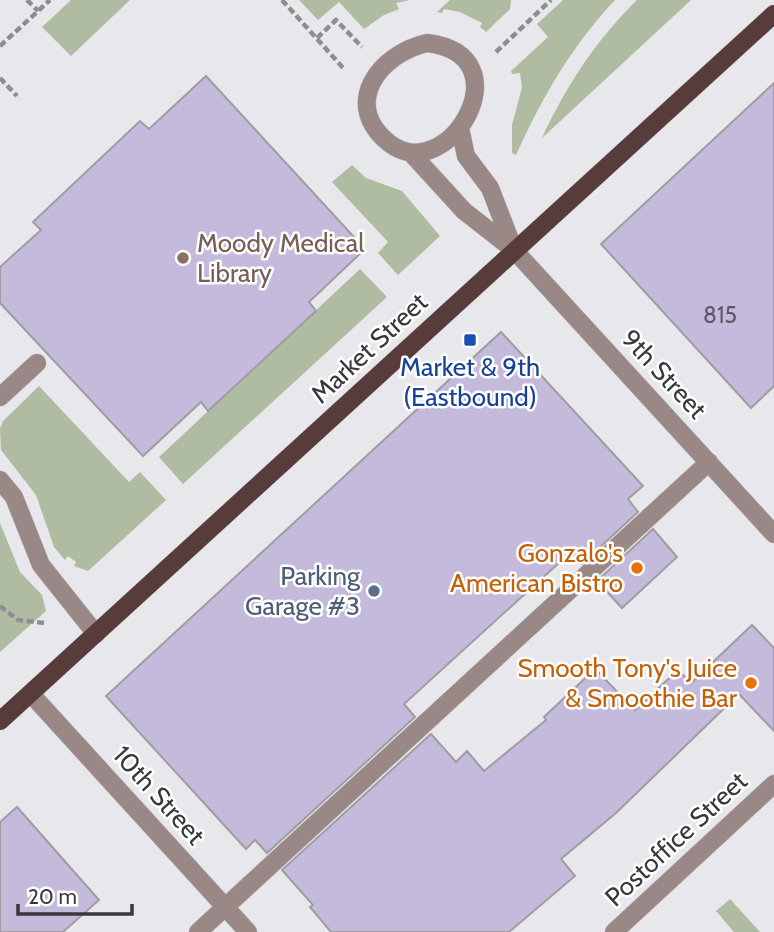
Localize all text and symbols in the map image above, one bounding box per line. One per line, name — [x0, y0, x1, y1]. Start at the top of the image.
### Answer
place label: Moody Medical Library — [197, 227, 364, 289]
marker: Moody Medical Library — [175, 250, 191, 266]
street label: Market Street — [304, 286, 434, 410]
house number: 815 — [703, 301, 737, 329]
street label: 9th Street — [615, 323, 713, 425]
marker: Market & 9th (Eastbound) — [462, 332, 478, 348]
place label: Market & 9th (Eastbound) — [400, 351, 540, 413]
place label: Gonzalo's American Bistro — [450, 537, 623, 599]
place label: Parking Garage #3 — [245, 560, 361, 622]
marker: Gonzalo's American Bistro — [629, 560, 645, 576]
marker: Parking Garage #3 — [366, 583, 382, 599]
place label: Smooth Tony's Juice & Smoothie Bar — [517, 652, 738, 714]
marker: Smooth Tony's Juice & Smoothie Bar — [743, 675, 759, 691]
street label: 10th Street — [106, 739, 212, 851]
street label: Postoffice Street — [598, 765, 754, 913]
scale bar — [18, 872, 131, 916]
text: 20 m — [28, 884, 77, 909]

